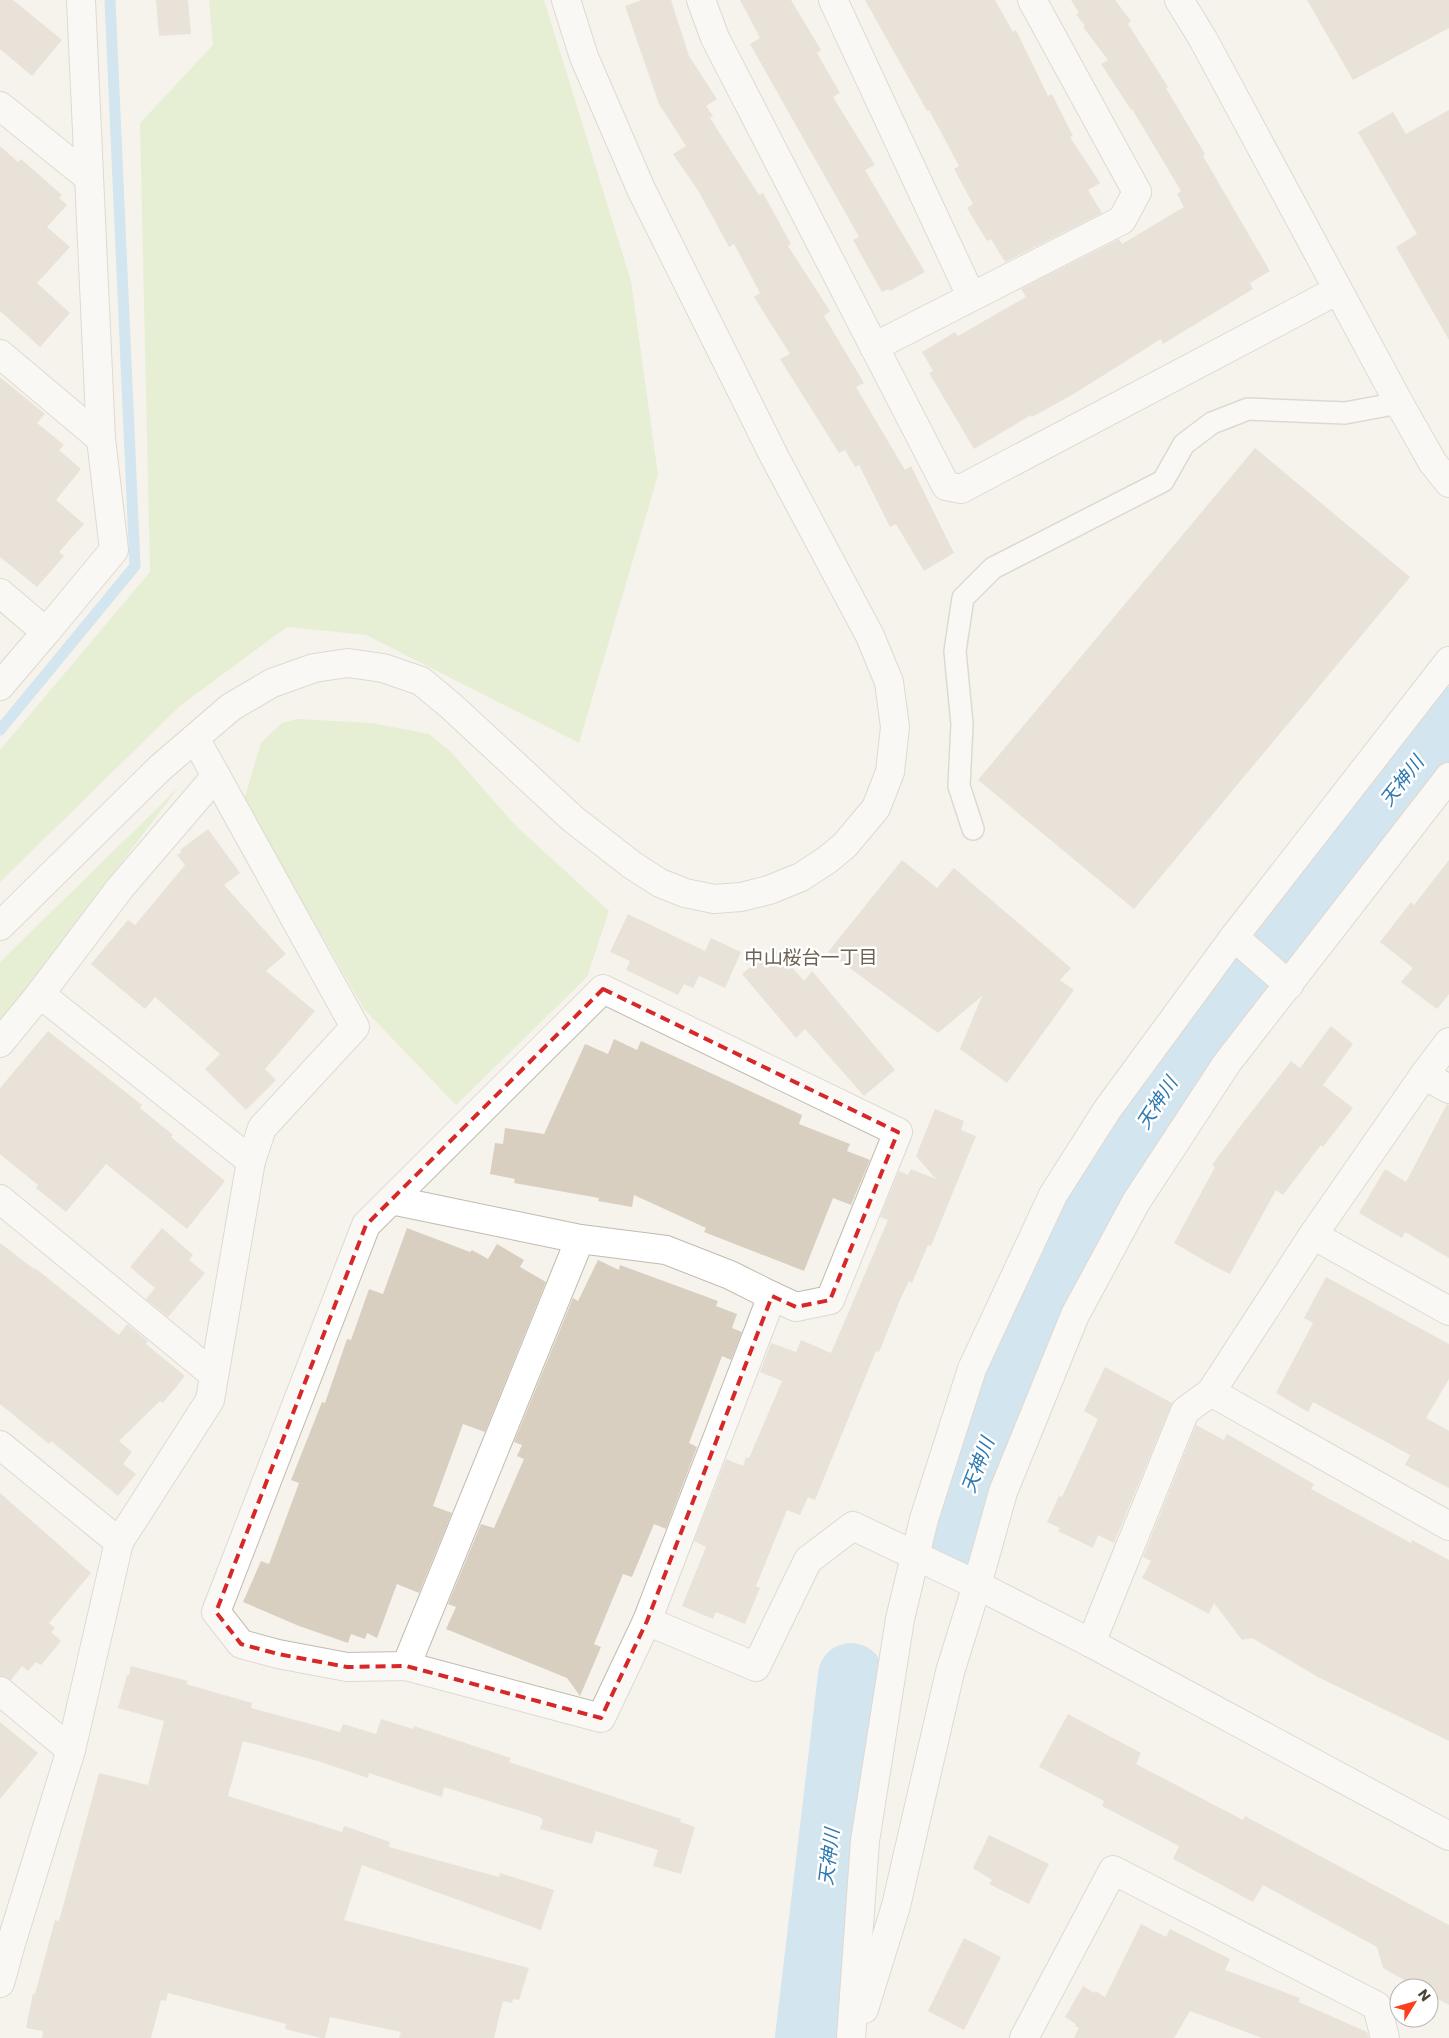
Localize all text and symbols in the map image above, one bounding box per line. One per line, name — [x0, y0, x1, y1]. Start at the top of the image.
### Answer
water label: 天神川 — [1374, 749, 1431, 812]
district label: 中山桜台一丁目 — [744, 944, 878, 971]
water label: 天神川 — [1130, 1070, 1185, 1134]
water label: 天神川 — [955, 1432, 1002, 1496]
water label: 天神川 — [812, 1825, 846, 1887]
north arrow — [1389, 1978, 1439, 2028]
text: N — [1413, 1985, 1436, 2005]

